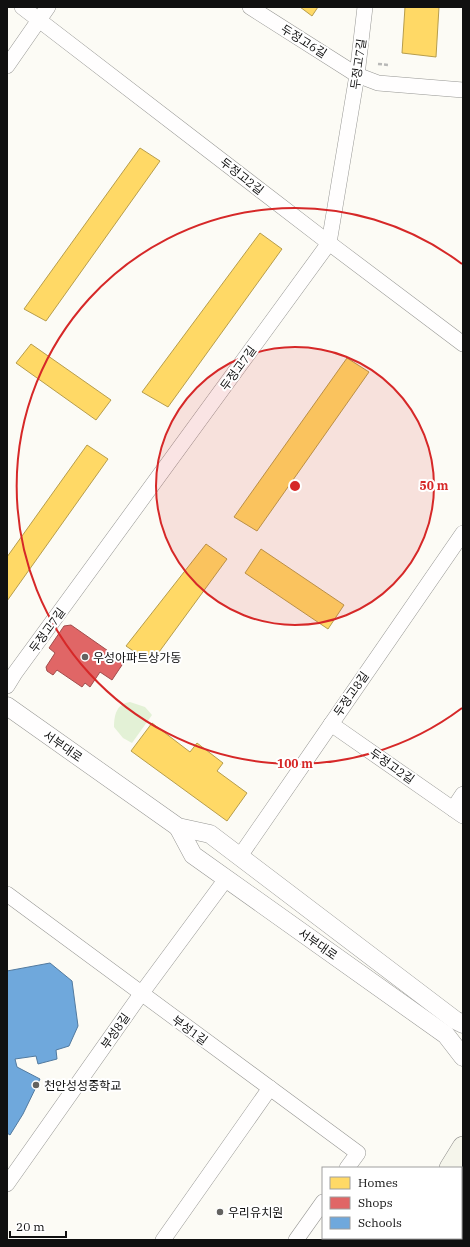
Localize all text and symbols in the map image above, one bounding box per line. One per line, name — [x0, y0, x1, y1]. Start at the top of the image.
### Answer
street label: 두정고6길 — [278, 21, 330, 61]
street label: 두정고7길 — [347, 38, 369, 90]
street label: 두정고2길 — [217, 154, 267, 198]
street label: 두정고7길 — [217, 343, 259, 393]
text: 50 m — [420, 478, 449, 493]
centre of rings — [288, 479, 302, 493]
street label: 두정고7길 — [26, 605, 68, 655]
place label: 우성아파트상가동 — [93, 650, 181, 665]
marker: 우성아파트상가동 — [80, 652, 90, 662]
street label: 두정고8길 — [330, 669, 372, 719]
street label: 서부대로 — [41, 727, 85, 765]
street label: 두정고2길 — [367, 745, 417, 787]
text: 100 m — [277, 756, 313, 771]
street label: 서부대로 — [296, 925, 340, 963]
street label: 부성8길 — [97, 1010, 133, 1052]
street label: 부성1길 — [169, 1012, 211, 1048]
place label: 천안성성중학교 — [44, 1078, 121, 1093]
marker: 천안성성중학교 — [31, 1080, 41, 1090]
legend — [322, 1167, 462, 1239]
text: Homes — [358, 1175, 398, 1190]
text: Shops — [358, 1195, 393, 1210]
place label: 우리유치원 — [228, 1205, 283, 1220]
marker: 우리유치원 — [215, 1207, 225, 1217]
scale bar — [10, 1213, 66, 1239]
text: Schools — [358, 1215, 402, 1230]
text: 20 m — [16, 1219, 45, 1234]

